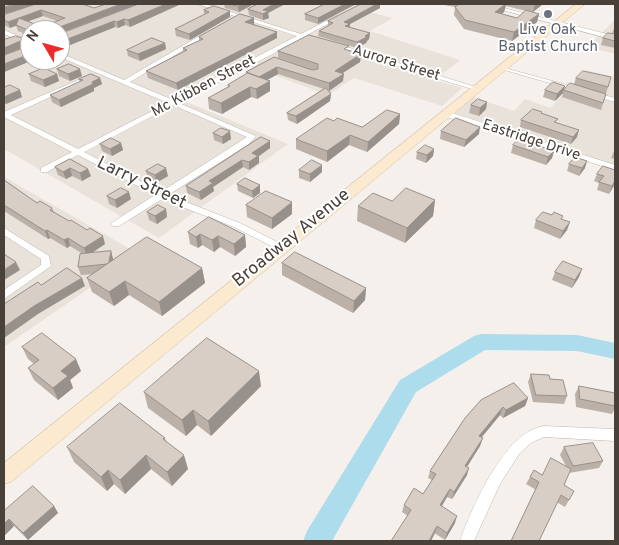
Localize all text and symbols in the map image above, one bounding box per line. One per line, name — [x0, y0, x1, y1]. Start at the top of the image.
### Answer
marker: Live Oak Baptist Church — [542, 8, 554, 20]
north arrow — [20, 20, 70, 70]
place label: Live Oak Baptist Church — [498, 22, 598, 57]
text: N — [24, 27, 43, 45]
street label: Aurora Street — [350, 42, 442, 86]
street label: Mc Kibben Street — [149, 52, 259, 122]
street label: Eastridge Drive — [480, 117, 582, 165]
street label: Larry Street — [93, 153, 189, 215]
street label: Broadway Avenue — [229, 185, 355, 293]

